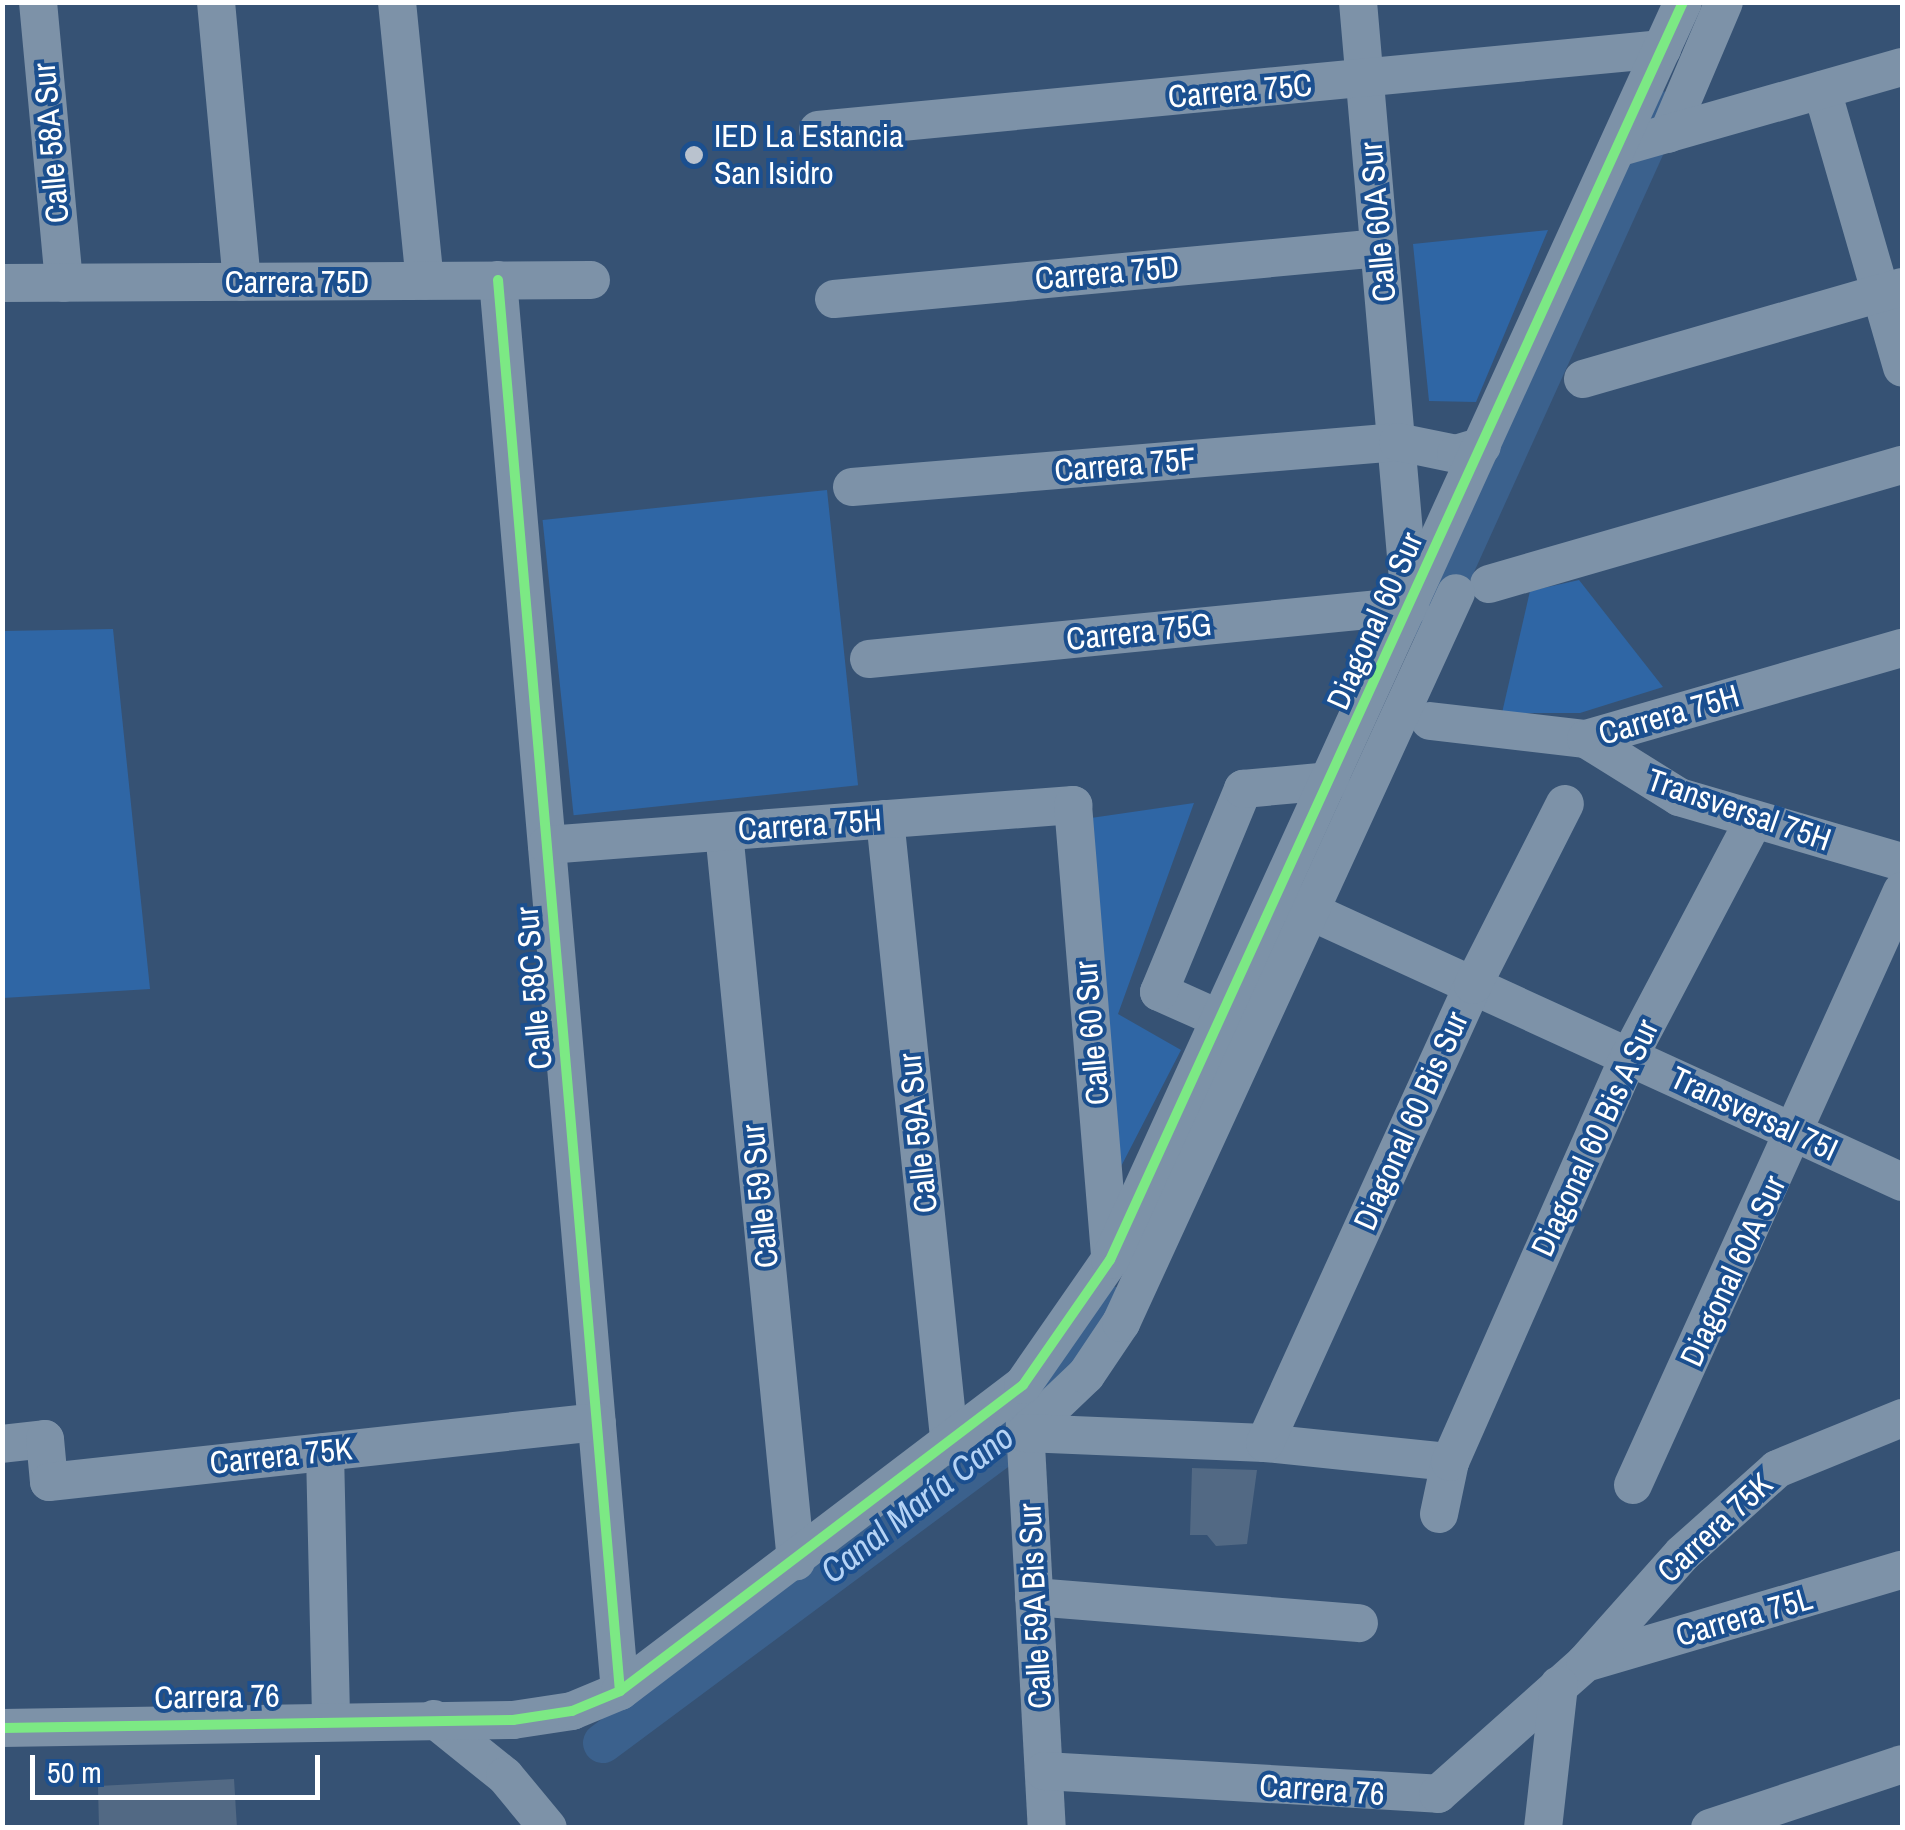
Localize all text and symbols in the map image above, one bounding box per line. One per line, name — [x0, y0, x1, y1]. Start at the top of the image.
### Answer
street label: Calle 58A Sur — [25, 61, 77, 225]
street label: Carrera 75C — [1166, 66, 1314, 116]
place label: IED La Estancia San Isidro — [714, 118, 904, 193]
street label: Calle 60A Sur — [1352, 140, 1404, 304]
marker: IED La Estancia San Isidro — [683, 144, 705, 166]
street label: Carrera 75D — [1033, 248, 1181, 298]
street label: Carrera 75D — [225, 263, 369, 301]
street label: Carrera 75F — [1053, 440, 1197, 490]
street label: Diagonal 60 Sur — [1319, 527, 1431, 715]
street label: Carrera 75G — [1064, 605, 1214, 659]
street label: Carrera 75H — [1594, 677, 1744, 753]
street label: Transversal 75H — [1642, 761, 1836, 859]
street label: Carrera 75H — [737, 801, 883, 849]
street label: Calle 58C Sur — [508, 905, 560, 1071]
street label: Calle 60 Sur — [1067, 959, 1117, 1107]
street label: Diagonal 60 Bis Sur — [1346, 1006, 1476, 1236]
street label: Diagonal 60 Bis A Sur — [1523, 1012, 1667, 1264]
street label: Calle 59A Sur — [890, 1050, 946, 1216]
street label: Transversal 75I — [1664, 1059, 1844, 1169]
street label: Calle 59 Sur — [733, 1122, 787, 1270]
street label: Diagonal 60A Sur — [1672, 1169, 1794, 1373]
water label: Canal María Cano — [812, 1416, 1022, 1592]
street label: Carrera 75K — [208, 1429, 354, 1483]
street label: Carrera 75K — [1650, 1465, 1780, 1591]
street label: Calle 59A Bis Sur — [1010, 1502, 1060, 1710]
street label: Carrera 75L — [1671, 1579, 1817, 1655]
street label: Carrera 76 — [154, 1677, 280, 1717]
scale bar — [35, 1735, 325, 1797]
text: 50 m — [47, 1752, 102, 1792]
street label: Carrera 76 — [1258, 1766, 1386, 1814]

